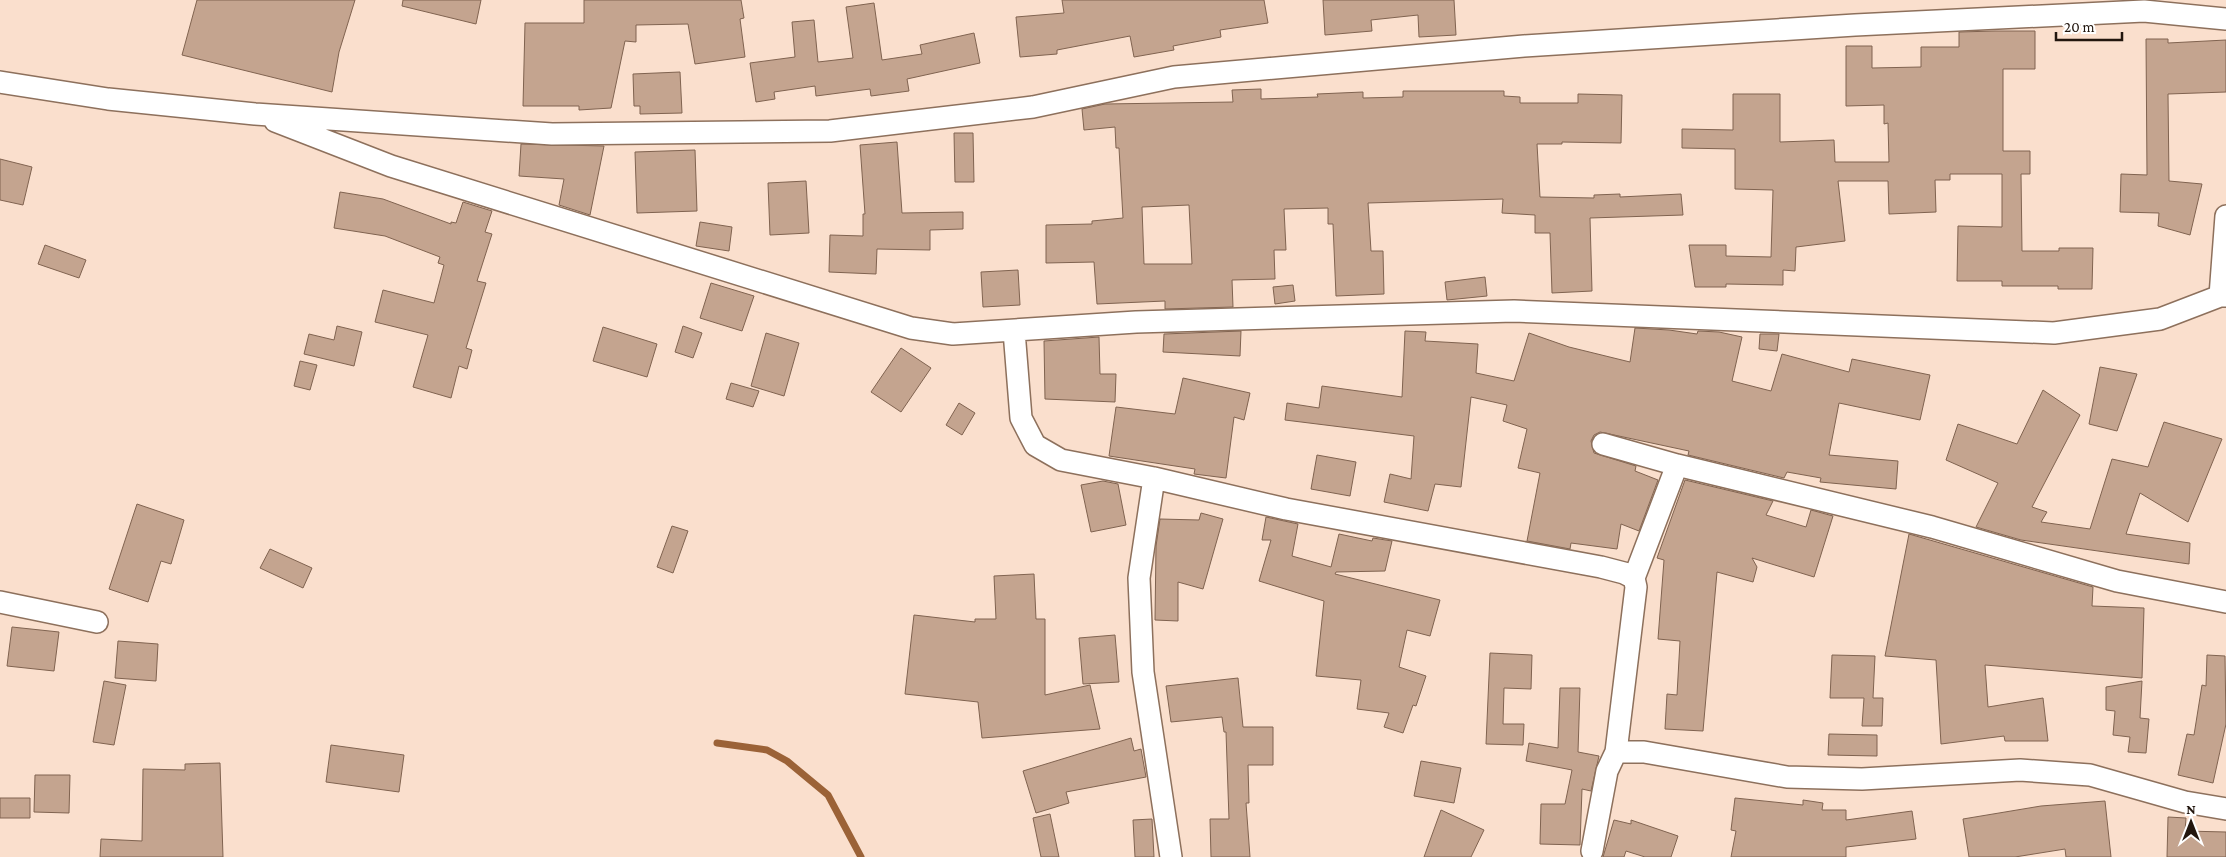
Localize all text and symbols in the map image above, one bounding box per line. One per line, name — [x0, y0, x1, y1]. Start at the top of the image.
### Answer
scale bar — [2056, 10, 2122, 42]
text: 20 m — [2064, 19, 2095, 35]
north arrow — [2166, 797, 2216, 847]
text: N — [2186, 801, 2196, 817]

